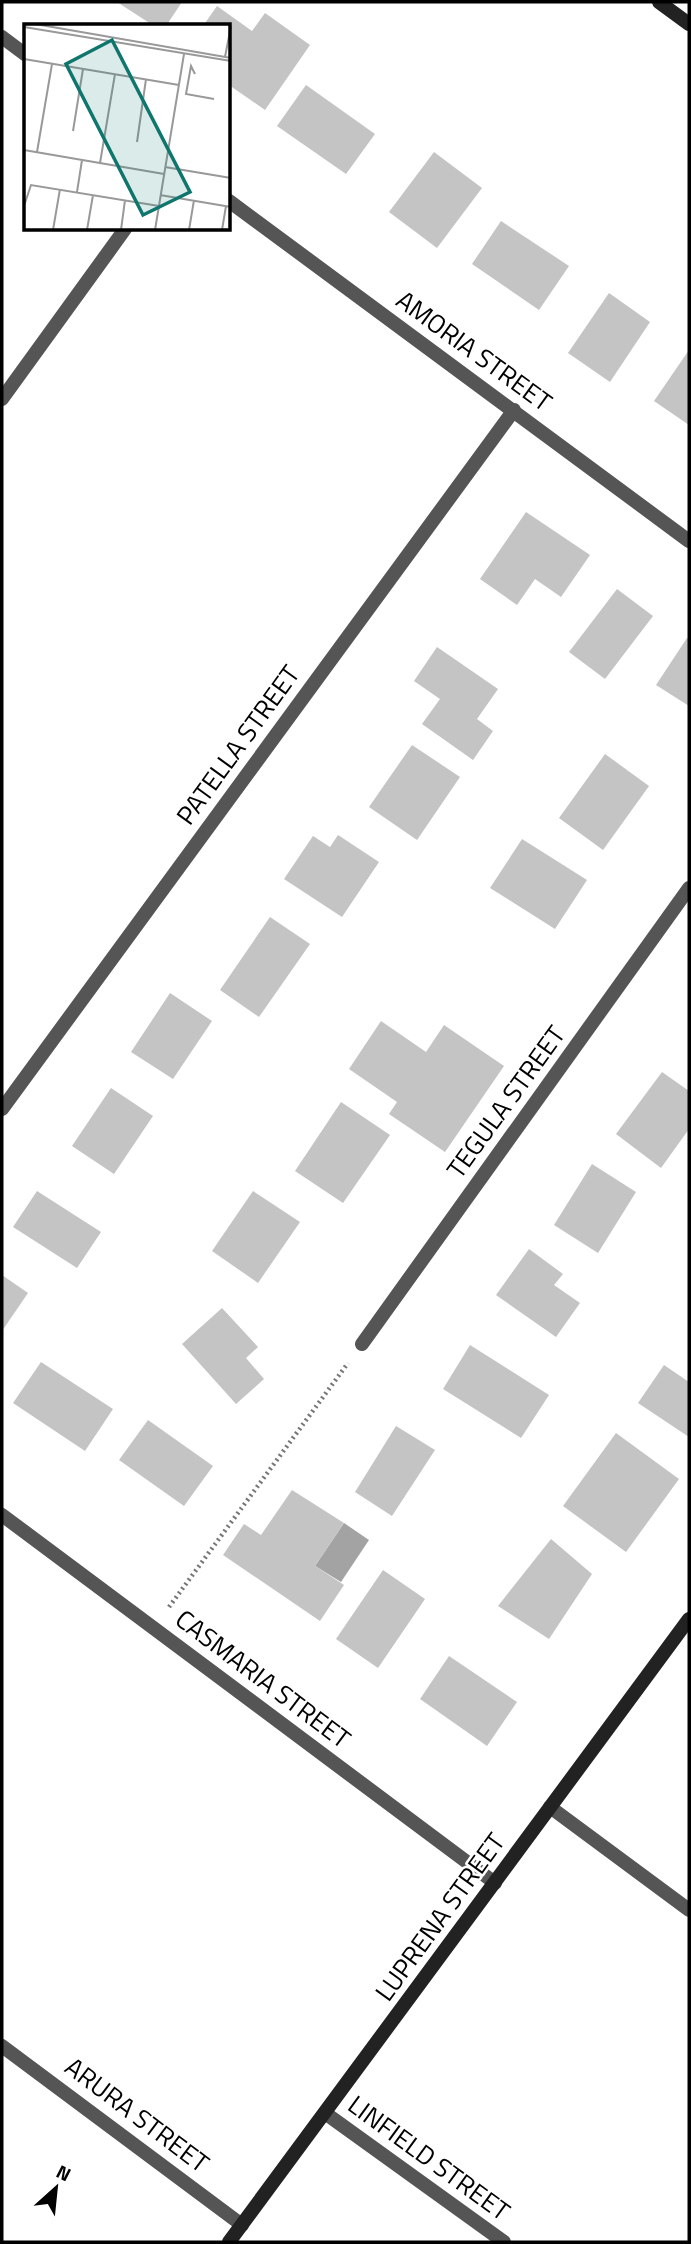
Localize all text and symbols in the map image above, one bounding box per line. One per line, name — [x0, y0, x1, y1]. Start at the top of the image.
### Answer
inset map — [24, 24, 231, 231]
street label: AMORIA STREET — [388, 281, 561, 421]
street label: PATELLA STREET — [166, 656, 309, 833]
street label: TEGULA STREET — [437, 1017, 575, 1186]
street label: CASMARIA STREET — [167, 1600, 359, 1758]
street label: LUPRENA STREET — [365, 1824, 514, 2009]
street label: ARURA STREET — [57, 2047, 218, 2182]
street label: LINFIELD STREET — [340, 2085, 519, 2230]
north arrow — [21, 2153, 91, 2223]
text: N — [51, 2156, 76, 2188]

